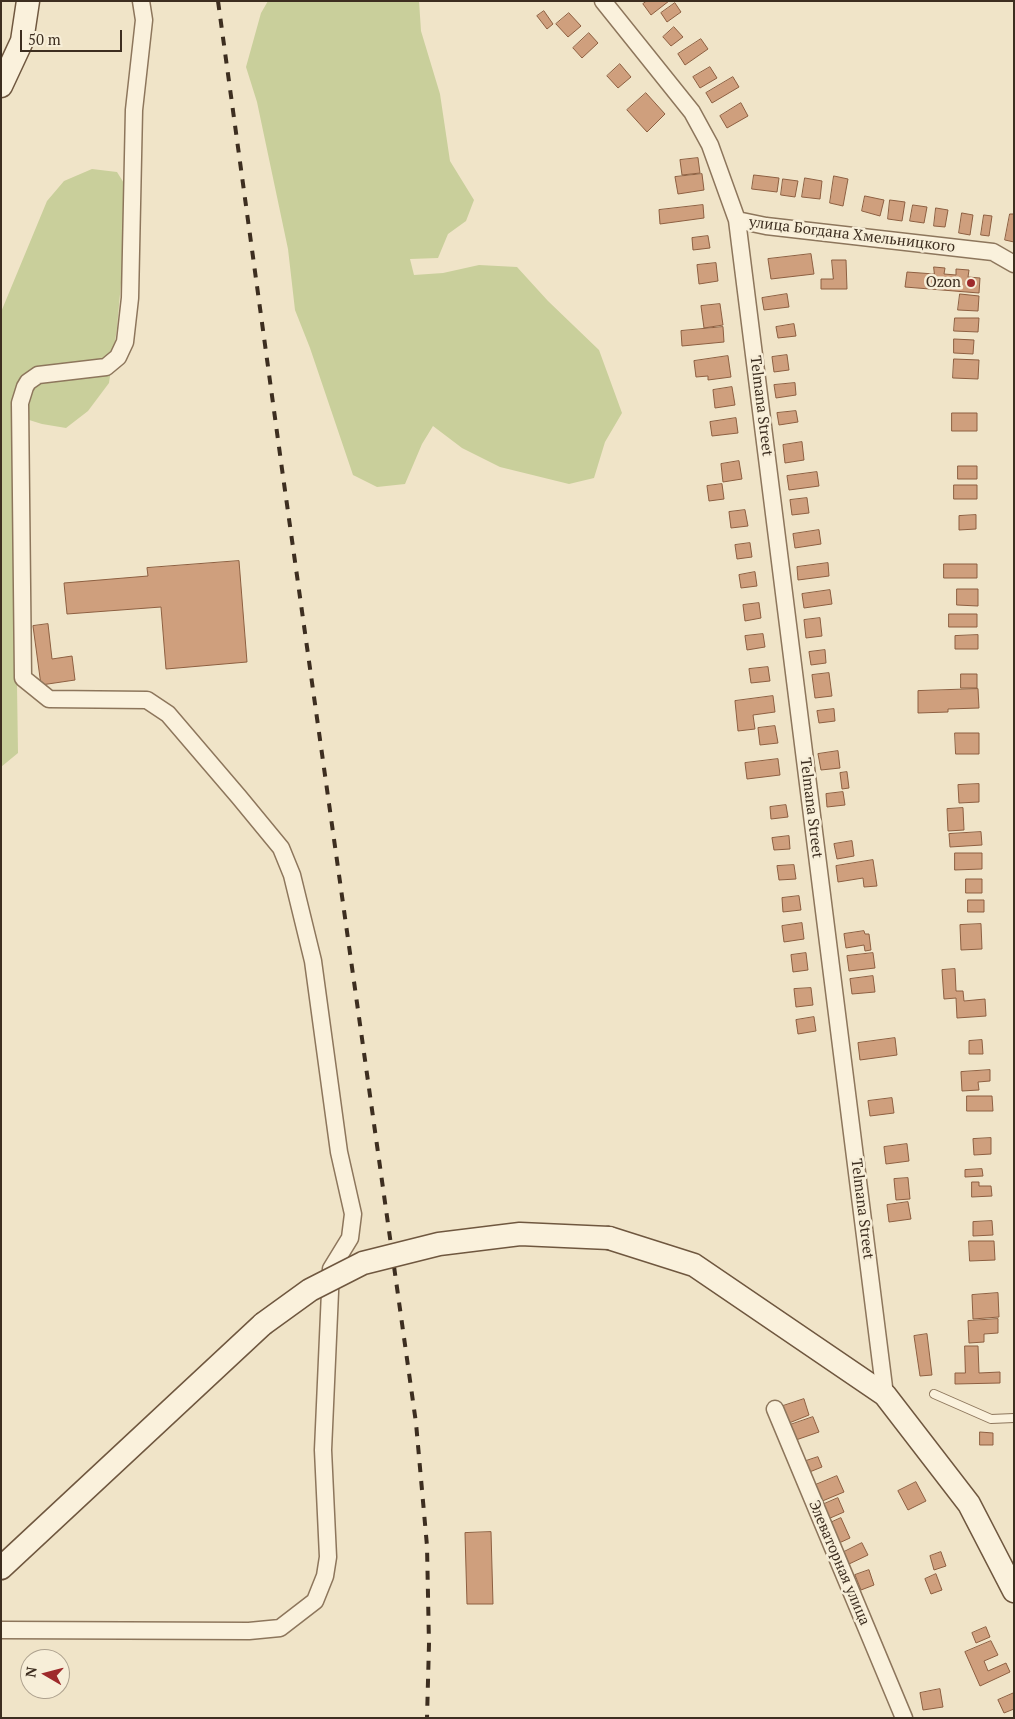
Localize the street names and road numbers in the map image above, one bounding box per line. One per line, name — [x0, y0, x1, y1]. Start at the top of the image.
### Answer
street label: улица Богдана Хмельницкого — [748, 213, 956, 257]
street label: Telmana Street — [746, 355, 776, 457]
street label: Telmana Street — [796, 757, 826, 859]
street label: Telmana Street — [847, 1158, 877, 1260]
street label: Элеваторная улица — [805, 1498, 873, 1628]

